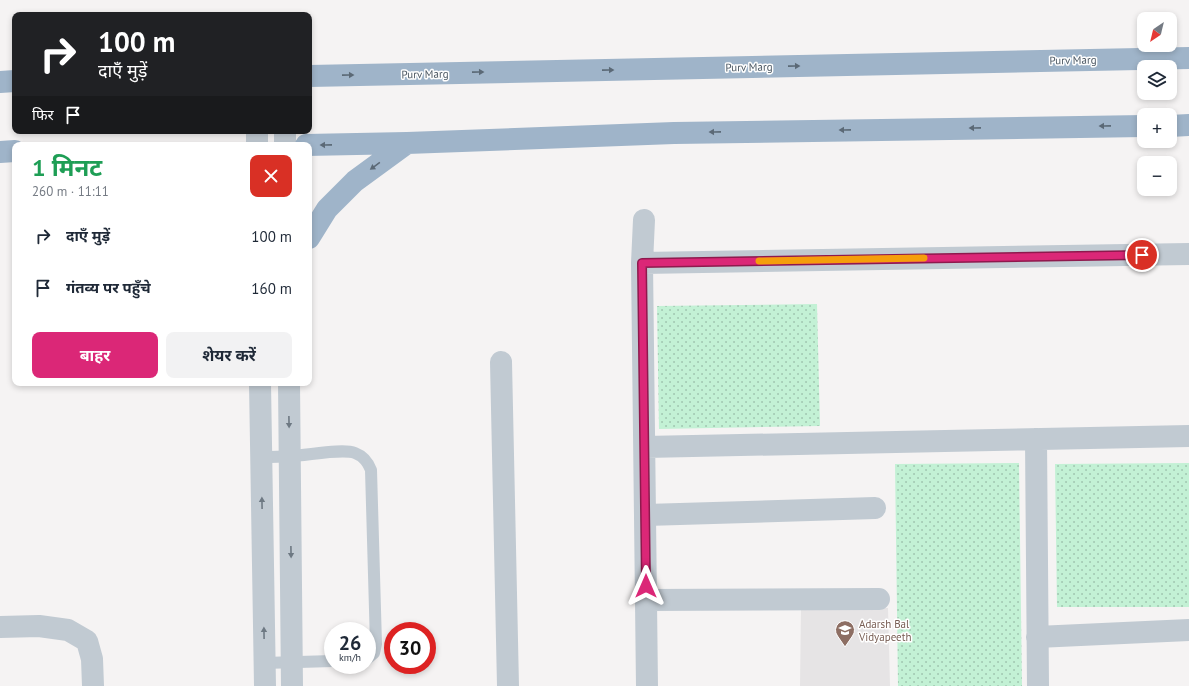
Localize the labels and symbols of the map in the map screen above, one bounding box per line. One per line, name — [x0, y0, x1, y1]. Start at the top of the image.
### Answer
north arrow — [1137, 12, 1177, 52]
street label: Purv Marg — [1049, 53, 1097, 67]
street label: Purv Marg — [725, 60, 773, 74]
one-way arrow — [788, 63, 801, 69]
street label: Purv Marg — [401, 67, 449, 81]
one-way arrow — [602, 67, 615, 73]
one-way arrow — [472, 69, 484, 76]
one-way arrow — [342, 72, 355, 78]
one-way arrow — [1099, 123, 1111, 130]
one-way arrow — [968, 125, 981, 131]
one-way arrow — [838, 127, 851, 133]
one-way arrow — [708, 129, 721, 135]
one-way arrow — [319, 142, 332, 148]
one-way arrow — [370, 162, 380, 170]
pin — [1125, 238, 1159, 272]
one-way arrow — [286, 416, 292, 429]
one-way arrow — [259, 496, 265, 509]
one-way arrow — [287, 546, 294, 558]
position arrow — [625, 565, 667, 607]
place label: Adarsh Bal Vidyapeeth — [858, 617, 911, 644]
school or university icon: Adarsh Bal Vidyapeeth — [834, 619, 856, 647]
speed limit sign: 30 — [384, 622, 436, 674]
one-way arrow — [261, 626, 267, 639]

